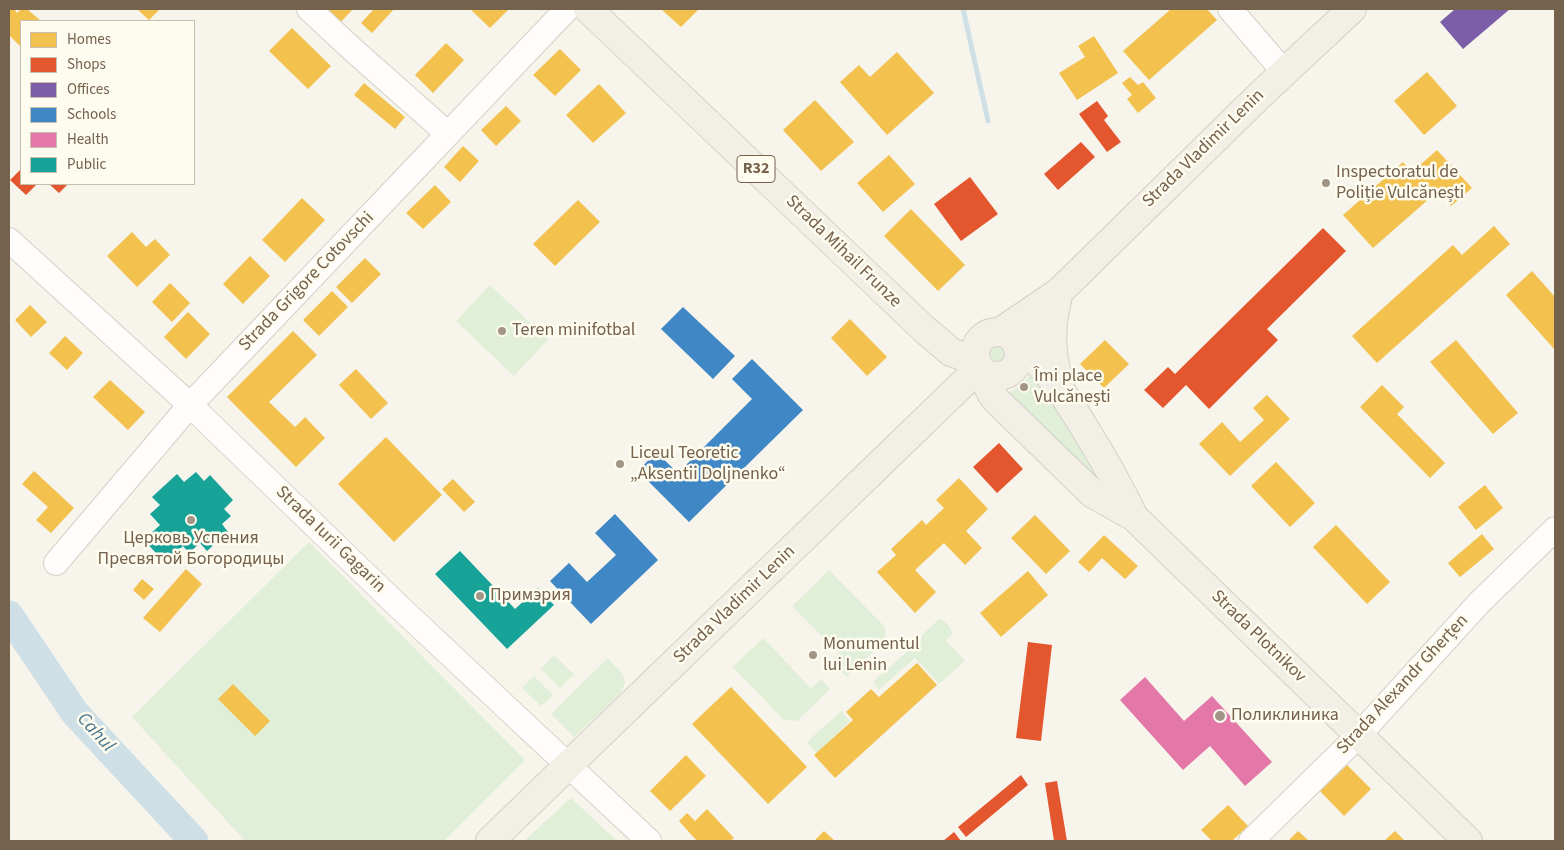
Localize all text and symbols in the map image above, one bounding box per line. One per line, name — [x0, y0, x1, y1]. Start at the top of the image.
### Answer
legend — [20, 20, 195, 185]
text: Homes — [67, 29, 111, 50]
text: Shops — [67, 54, 106, 75]
text: Offices — [67, 79, 110, 100]
street label: Strada Vladimir Lenin — [1139, 85, 1269, 213]
text: Schools — [67, 104, 116, 125]
text: Health — [67, 129, 109, 150]
text: Public — [67, 154, 106, 175]
road number: R32 — [737, 156, 775, 182]
place label: Inspectoratul de Poliție Vulcănești — [1336, 162, 1464, 204]
marker: Inspectoratul de Poliție Vulcănești — [1320, 177, 1332, 189]
street label: Strada Mihail Frunze — [781, 191, 905, 313]
street label: Strada Grigore Cotovschi — [235, 208, 379, 356]
place label: Teren minifotbal — [512, 320, 635, 342]
marker: Teren minifotbal — [496, 325, 508, 337]
place label: Îmi place Vulcănești — [1034, 366, 1111, 408]
marker: Îmi place Vulcănești — [1018, 381, 1030, 393]
place label: Liceul Teoretic „Aksentii Doljnenko“ — [630, 443, 786, 486]
marker: Liceul Teoretic „Aksentii Doljnenko“ — [614, 458, 626, 470]
street label: Strada Iurii Gagarin — [270, 482, 390, 598]
marker: Церковь Успения Пресвятой Богородицы — [185, 514, 197, 526]
place label: Церковь Успения Пресвятой Богородицы — [98, 528, 284, 570]
street label: Strada Vladimir Lenin — [670, 541, 800, 669]
place label: Примэрия — [490, 585, 571, 607]
street label: Strada Plotnikov — [1206, 586, 1310, 688]
marker: Примэрия — [474, 590, 486, 602]
street label: Strada Alexandr Gherțen — [1333, 611, 1473, 759]
place label: Monumentul lui Lenin — [823, 634, 920, 676]
marker: Monumentul lui Lenin — [807, 649, 819, 661]
place label: Поликлиника — [1231, 705, 1339, 727]
water label: Cahul — [71, 709, 119, 757]
marker: Поликлиника — [1213, 709, 1227, 723]

